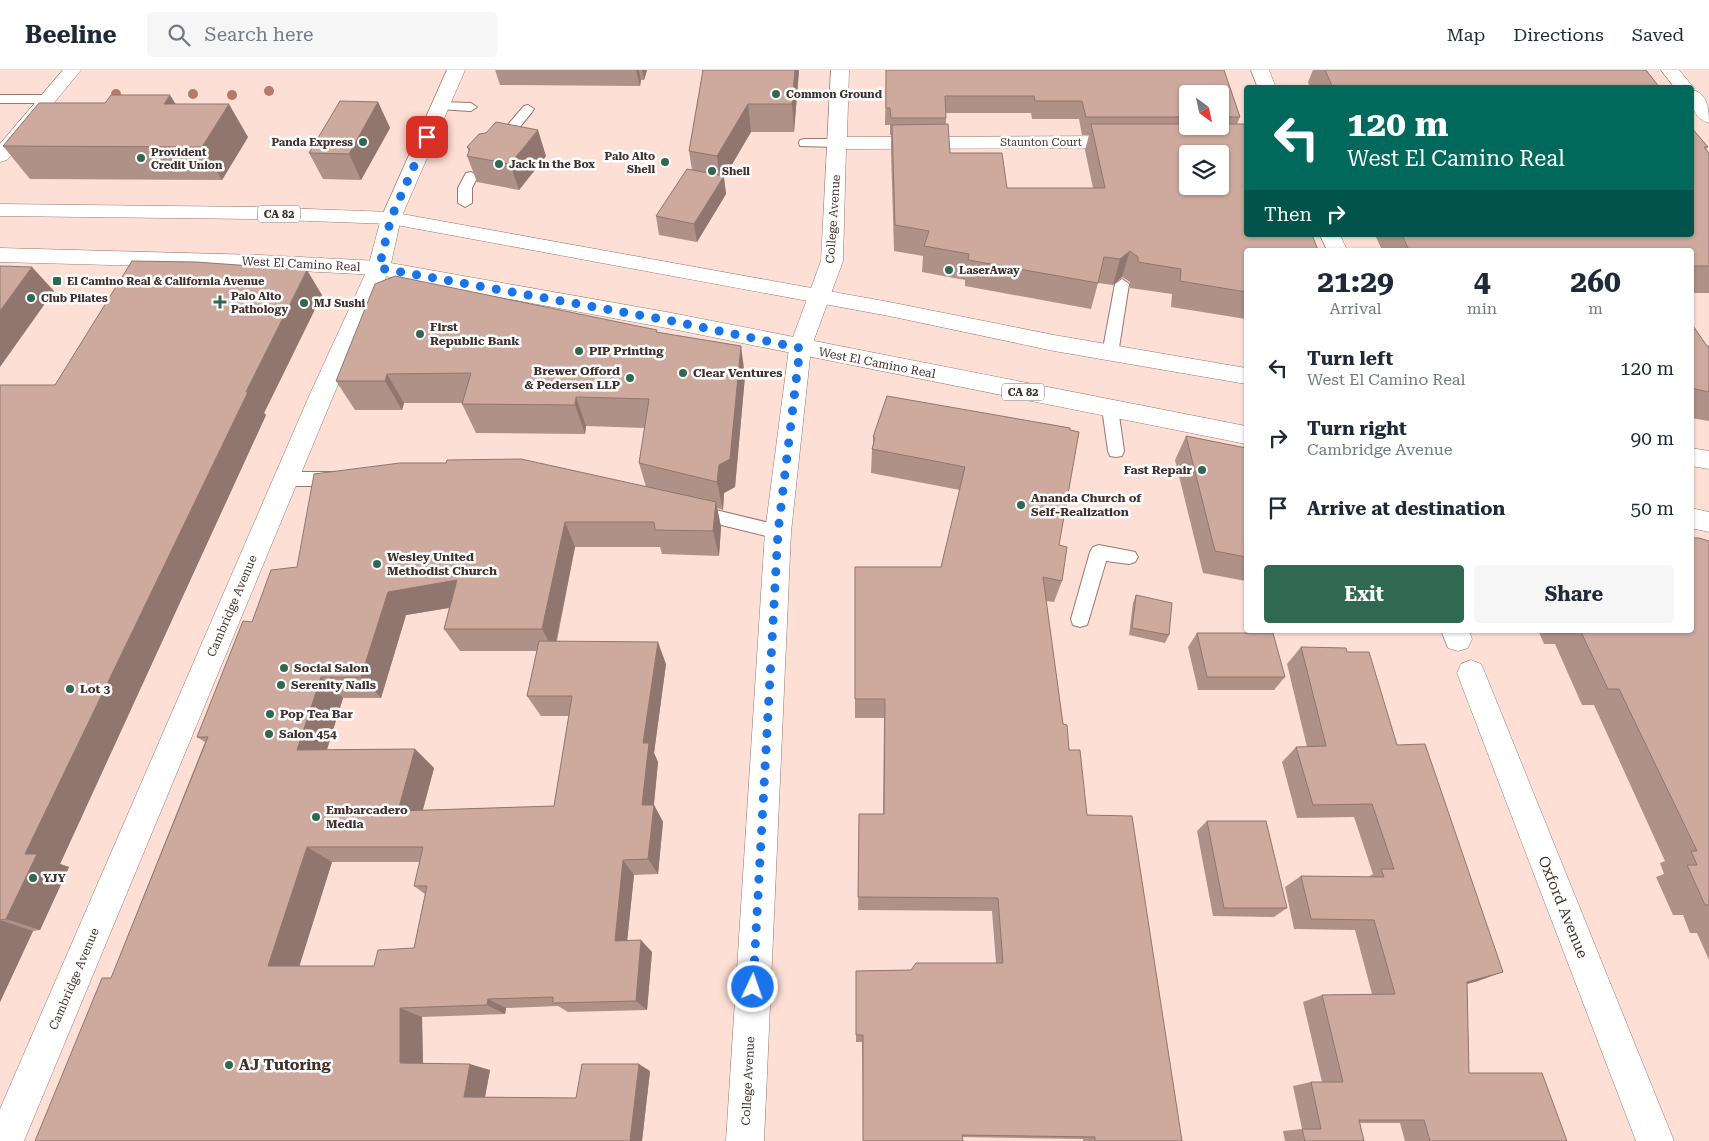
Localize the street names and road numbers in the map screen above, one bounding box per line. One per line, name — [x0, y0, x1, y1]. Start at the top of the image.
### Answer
street label: Staunton Court — [1000, 136, 1082, 149]
street label: College Avenue — [823, 174, 843, 264]
road number: CA 82 — [258, 206, 300, 222]
street label: West El Camino Real — [241, 254, 361, 274]
street label: West El Camino Real — [817, 345, 937, 381]
road number: CA 82 — [1002, 384, 1044, 401]
street label: Cambridge Avenue — [204, 553, 260, 659]
street label: Oxford Avenue — [1534, 853, 1592, 961]
street label: Cambridge Avenue — [46, 926, 102, 1032]
street label: College Avenue — [739, 1036, 757, 1126]

